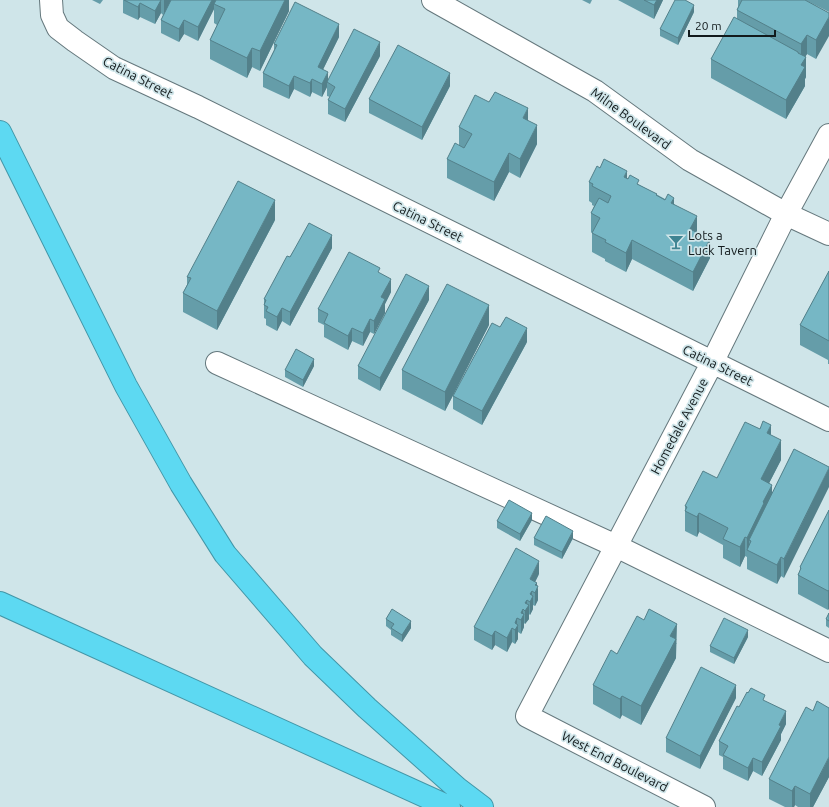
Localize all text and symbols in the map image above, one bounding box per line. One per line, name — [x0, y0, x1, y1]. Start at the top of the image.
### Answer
scale bar — [689, 12, 775, 38]
text: 20 m — [695, 19, 722, 32]
street label: Catina Street — [101, 53, 175, 101]
street label: Milne Boulevard — [589, 84, 673, 152]
street label: Catina Street — [391, 198, 465, 244]
place label: Lots a Luck Tavern — [688, 228, 757, 257]
bar icon: Lots a Luck Tavern — [667, 233, 685, 251]
street label: Catina Street — [681, 342, 755, 388]
street label: Homedale Avenue — [648, 376, 710, 476]
street label: West End Boulevard — [560, 728, 670, 794]

